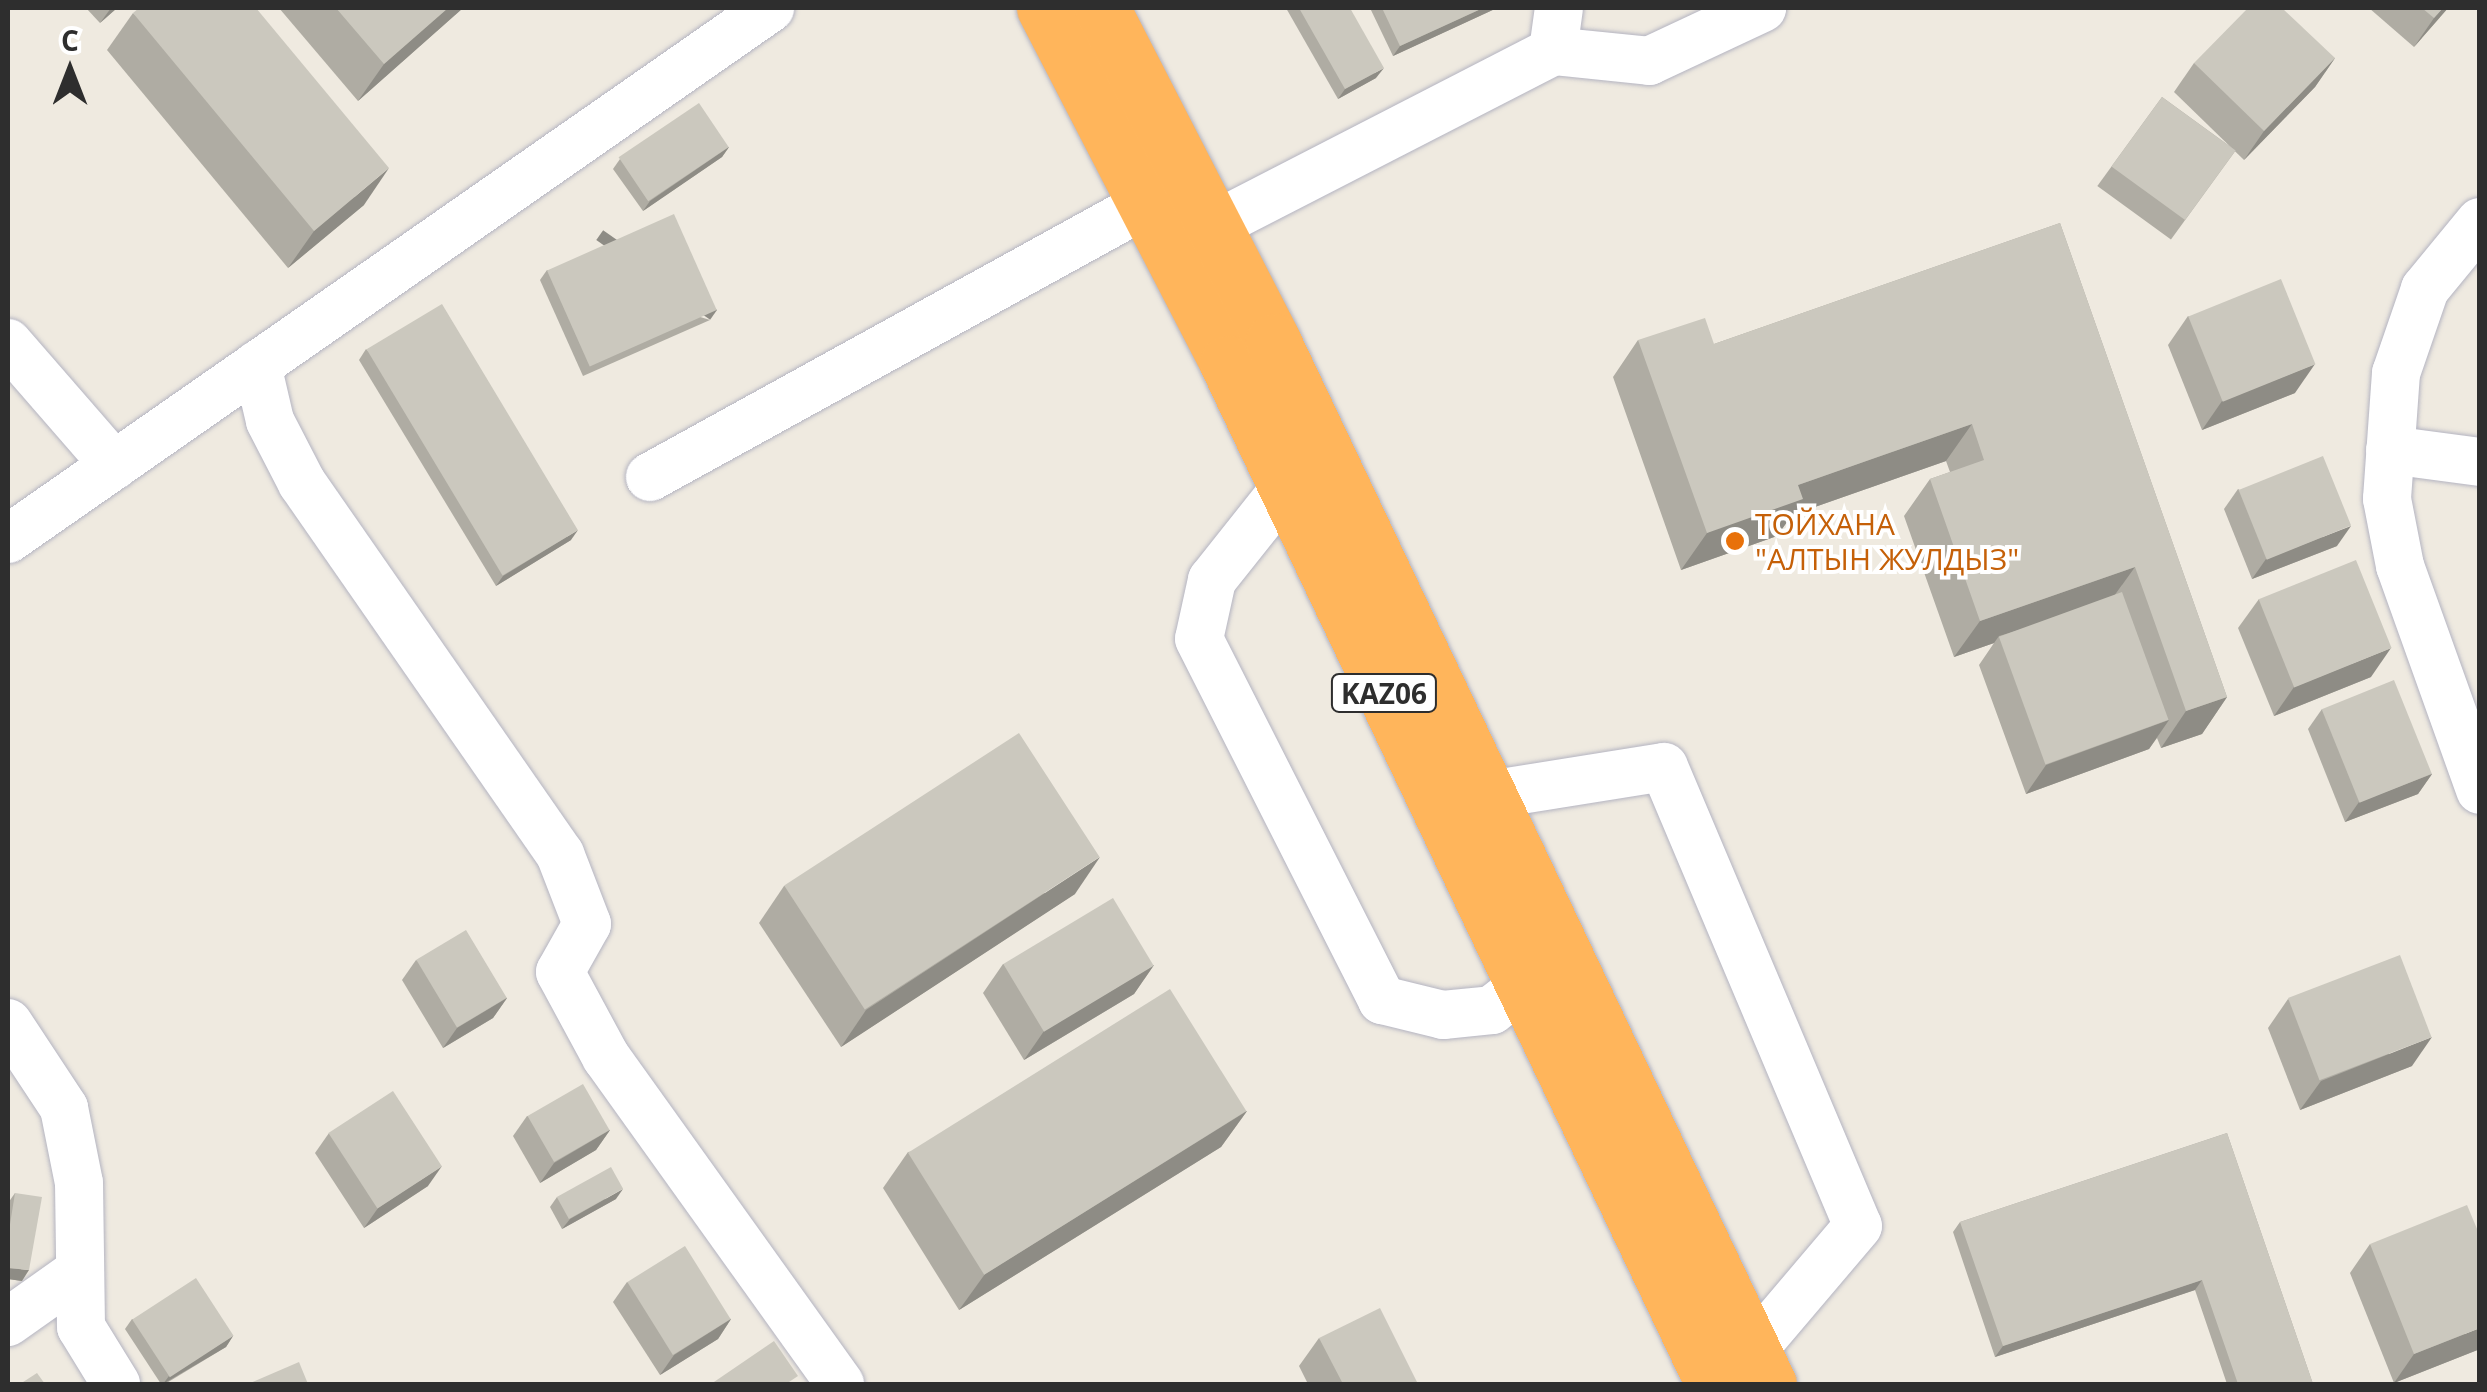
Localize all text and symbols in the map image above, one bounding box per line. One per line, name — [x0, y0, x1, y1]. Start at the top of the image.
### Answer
north arrow — [20, 20, 120, 120]
text: С — [61, 21, 79, 59]
place label: ТОЙХАНА "АЛТЫН ЖУЛДЫЗ" — [1755, 506, 2019, 576]
marker: ТОЙХАНА "АЛТЫН ЖУЛДЫЗ" — [1724, 530, 1746, 552]
road number: KАZ06 — [1329, 670, 1439, 716]

